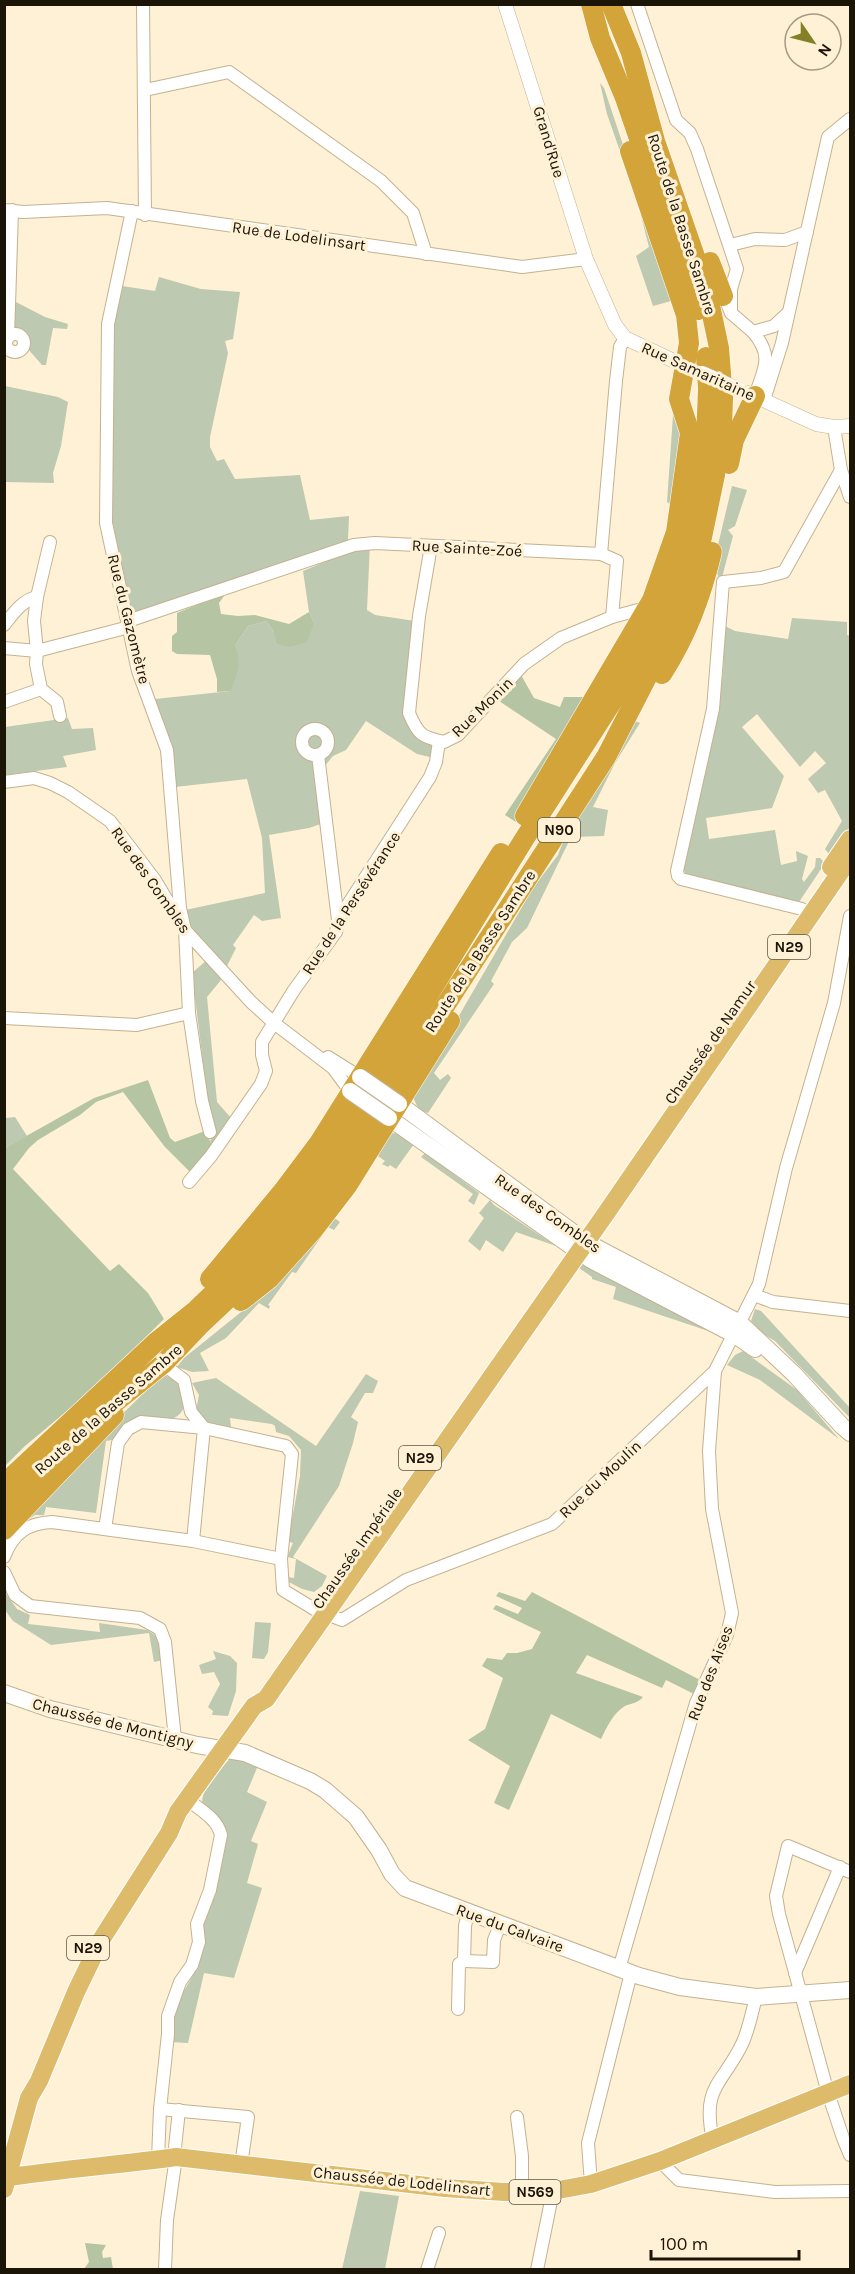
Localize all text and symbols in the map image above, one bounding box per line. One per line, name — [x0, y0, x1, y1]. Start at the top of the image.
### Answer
north arrow — [783, 12, 843, 72]
text: N — [814, 40, 836, 60]
street label: Grand'Rue — [529, 104, 569, 180]
street label: Route de la Basse Sambre — [644, 131, 720, 317]
street label: Rue de Lodelinsart — [231, 217, 367, 255]
street label: Rue Samaritaine — [639, 338, 757, 404]
street label: Rue Sainte-Zoé — [411, 536, 523, 560]
street label: Rue du Gazomètre — [104, 552, 154, 686]
street label: Rue Monin — [447, 673, 517, 741]
road number: N90 — [538, 818, 580, 842]
street label: Rue des Combles — [107, 823, 195, 937]
street label: Rue de la Persévérance — [298, 828, 404, 978]
street label: Route de la Basse Sambre — [420, 866, 540, 1036]
road number: N29 — [768, 935, 810, 959]
street label: Chaussée de Namur — [660, 976, 760, 1108]
street label: Rue des Combles — [491, 1169, 605, 1257]
street label: Route de la Basse Sambre — [30, 1340, 186, 1478]
street label: Rue du Moulin — [555, 1436, 645, 1522]
road number: N29 — [399, 1446, 441, 1470]
street label: Chaussée Impériale — [308, 1484, 406, 1612]
street label: Rue des Aises — [683, 1623, 737, 1723]
street label: Chaussée de Montigny — [30, 1694, 196, 1752]
street label: Rue du Calvaire — [454, 1900, 566, 1956]
road number: N29 — [67, 1936, 109, 1960]
street label: Chaussée de Lodelinsart — [312, 2162, 492, 2200]
road number: N569 — [510, 2180, 560, 2204]
scale bar — [651, 2223, 800, 2261]
text: 100 m — [660, 2233, 708, 2255]

